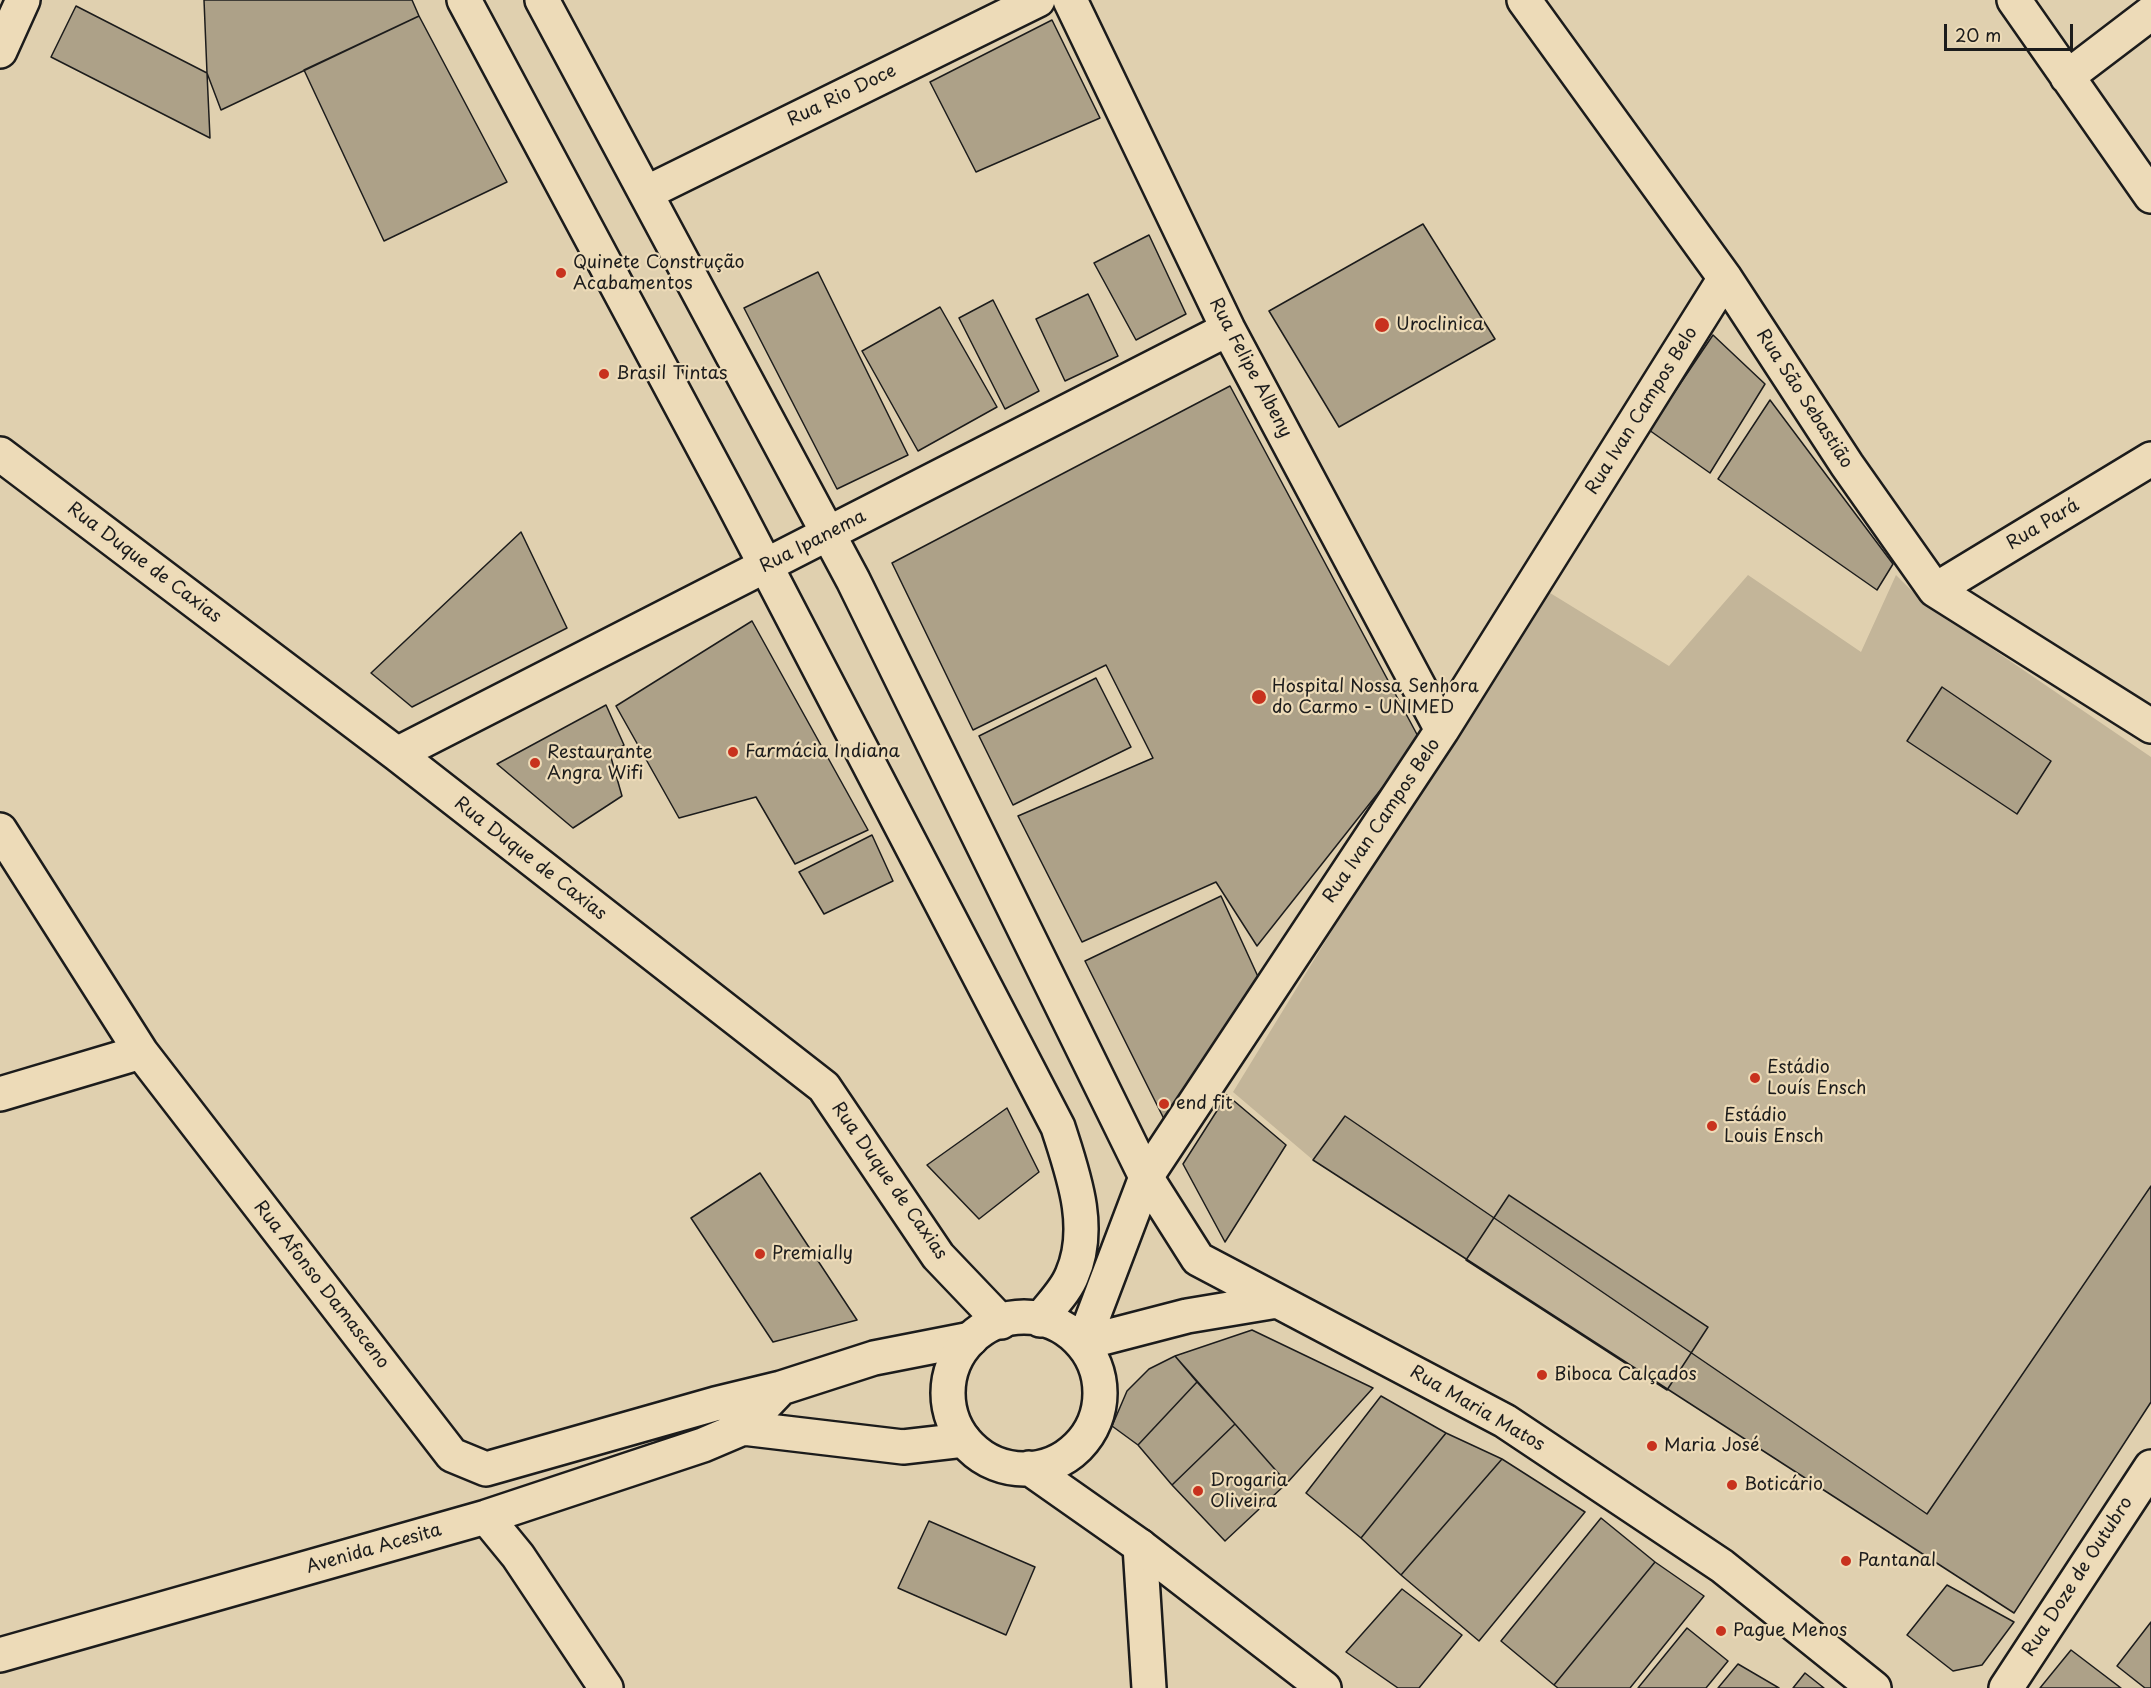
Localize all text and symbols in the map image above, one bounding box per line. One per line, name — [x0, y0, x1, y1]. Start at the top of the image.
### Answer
scale bar — [1947, 12, 2076, 50]
text: 20 m — [1955, 21, 2001, 48]
street label: Rua Rio Doce — [784, 60, 900, 132]
place label: Quinete Construção Acabamentos — [573, 252, 745, 294]
marker: Quinete Construção Acabamentos — [554, 266, 568, 280]
street label: Rua Felipe Albeny — [1204, 294, 1296, 442]
place label: Uroclinica — [1396, 314, 1484, 336]
marker: Uroclinica — [1373, 316, 1391, 334]
street label: Rua Ivan Campos Belo — [1582, 323, 1702, 499]
street label: Rua São Sebastião — [1751, 325, 1857, 473]
place label: Brasil Tintas — [616, 363, 727, 385]
marker: Brasil Tintas — [597, 367, 611, 381]
street label: Rua Pará — [2003, 495, 2083, 555]
street label: Rua Duque de Caxias — [63, 498, 225, 628]
street label: Rua Ipanema — [756, 506, 870, 578]
place label: Hospital Nossa Senhora do Carmo - UNIMED — [1272, 676, 1479, 718]
marker: Hospital Nossa Senhora do Carmo - UNIMED — [1250, 688, 1268, 706]
street label: Rua Ivan Campos Belo — [1319, 735, 1445, 907]
place label: Farmácia Indiana — [745, 741, 900, 763]
place label: Restaurante Angra Wifi — [547, 742, 653, 784]
marker: Farmácia Indiana — [726, 745, 740, 759]
marker: Restaurante Angra Wifi — [528, 756, 542, 770]
street label: Rua Duque de Caxias — [450, 793, 610, 925]
place label: Estádio Louís Ensch — [1767, 1057, 1867, 1100]
marker: Estádio Louís Ensch — [1748, 1071, 1762, 1085]
place label: end fit — [1176, 1093, 1233, 1115]
marker: end fit — [1157, 1097, 1171, 1111]
street label: Rua Duque de Caxias — [827, 1098, 951, 1264]
place label: Estádio Louis Ensch — [1724, 1105, 1824, 1148]
marker: Estádio Louis Ensch — [1705, 1119, 1719, 1133]
street label: Rua Afonso Damasceno — [249, 1197, 393, 1373]
place label: Premially — [772, 1243, 853, 1265]
marker: Premially — [753, 1247, 767, 1261]
street label: Rua Maria Matos — [1406, 1362, 1548, 1456]
place label: Biboca Calçados — [1554, 1364, 1697, 1386]
marker: Biboca Calçados — [1535, 1368, 1549, 1382]
place label: Maria José — [1664, 1435, 1760, 1457]
marker: Maria José — [1645, 1439, 1659, 1453]
place label: Drogaria Oliveira — [1210, 1470, 1288, 1512]
place label: Boticário — [1744, 1474, 1823, 1496]
marker: Boticário — [1725, 1478, 1739, 1492]
marker: Drogaria Oliveira — [1191, 1484, 1205, 1498]
street label: Rua Doze de Outubro — [2018, 1493, 2138, 1661]
street label: Avenida Acesita — [304, 1519, 444, 1579]
place label: Pantanal — [1858, 1550, 1936, 1572]
marker: Pantanal — [1839, 1554, 1853, 1568]
place label: Pague Menos — [1733, 1620, 1847, 1642]
marker: Pague Menos — [1714, 1624, 1728, 1638]

